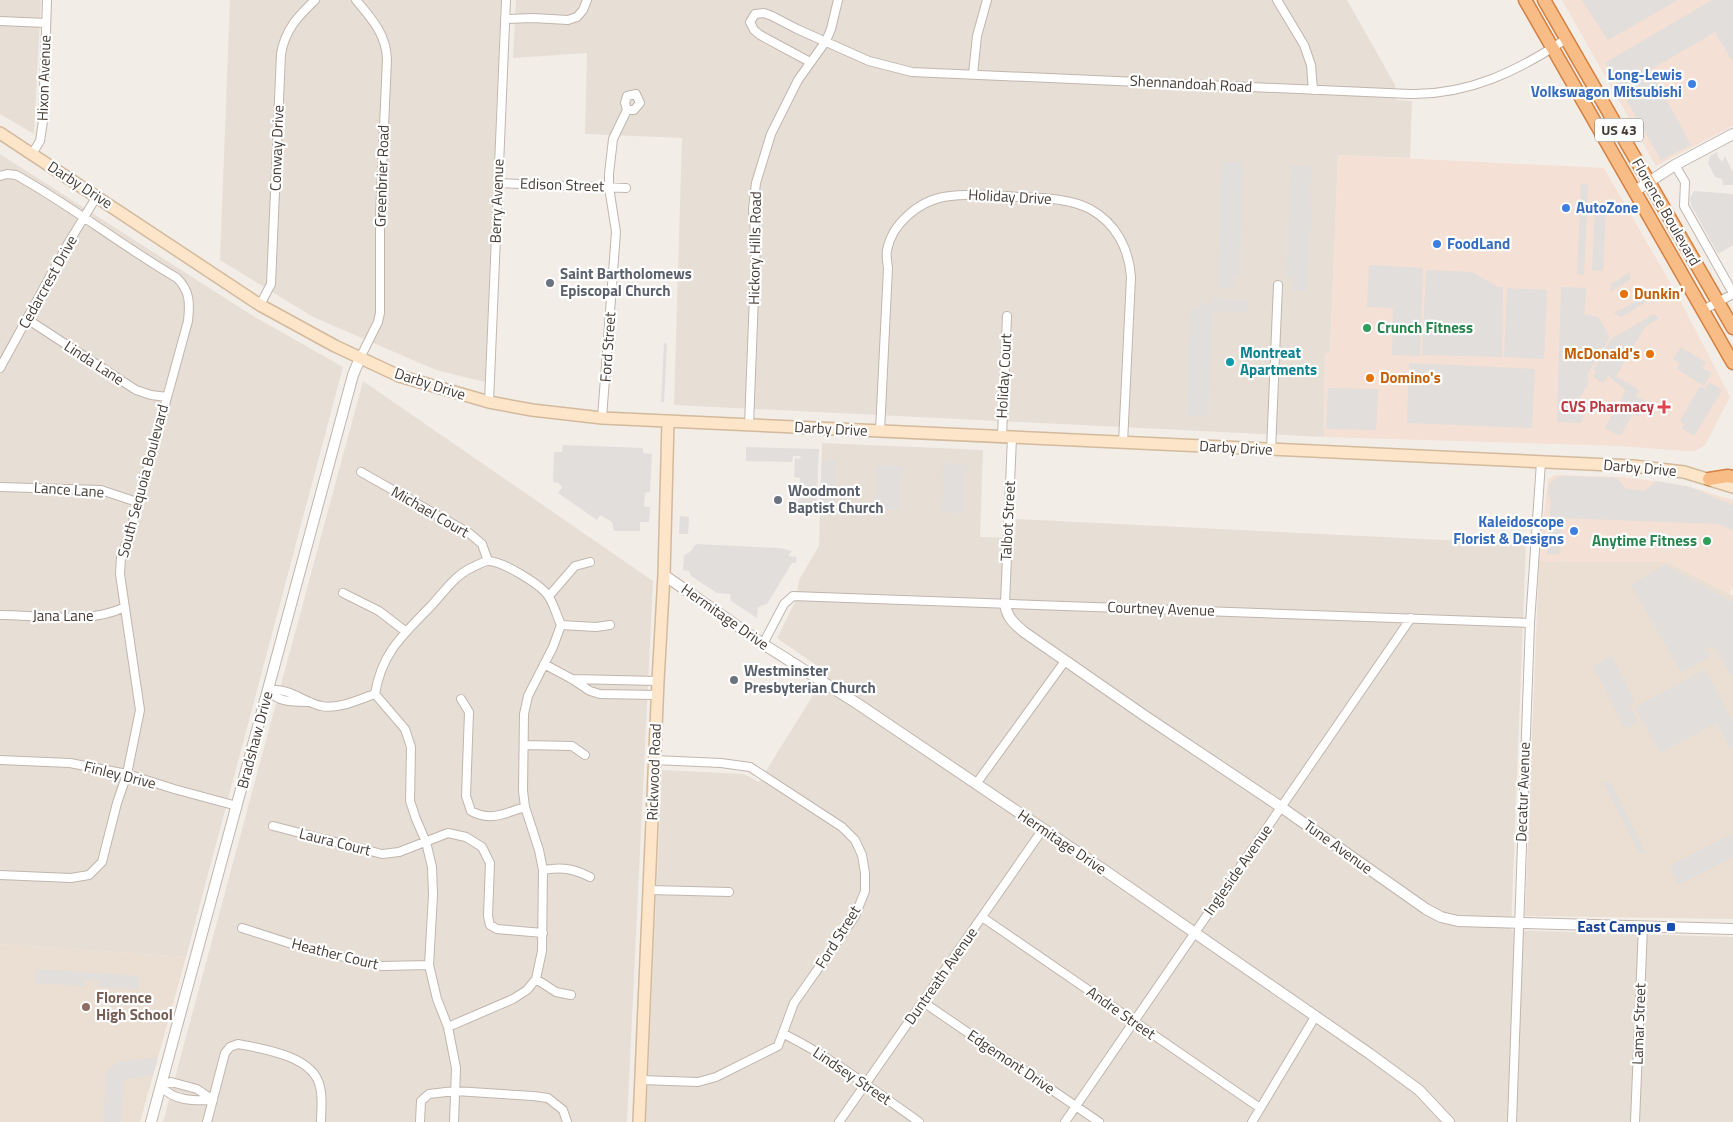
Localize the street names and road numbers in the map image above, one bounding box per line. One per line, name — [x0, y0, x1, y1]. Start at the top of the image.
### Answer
street label: Hixon Avenue — [31, 34, 56, 121]
street label: Shennandoah Road — [1129, 69, 1253, 98]
street label: Conway Drive — [264, 105, 289, 191]
road number: US 43 — [1595, 118, 1643, 142]
street label: Greenbrier Road — [368, 124, 395, 228]
street label: Florence Boulevard — [1626, 154, 1707, 270]
street label: Darby Drive — [43, 155, 117, 214]
street label: Berry Avenue — [484, 158, 509, 244]
street label: Edison Street — [519, 172, 605, 197]
street label: Holiday Drive — [968, 183, 1052, 210]
street label: Hickory Hills Road — [742, 191, 767, 305]
street label: Cedarcrest Drive — [12, 231, 83, 333]
street label: Ford Street — [594, 310, 621, 383]
street label: Holiday Court — [990, 332, 1017, 419]
street label: Linda Lane — [60, 335, 129, 391]
street label: Darby Drive — [392, 361, 469, 406]
street label: South Sequoia Boulevard — [111, 402, 174, 560]
street label: Darby Drive — [794, 415, 868, 442]
street label: Darby Drive — [1199, 434, 1273, 461]
street label: Darby Drive — [1602, 453, 1678, 482]
street label: Lance Lane — [33, 476, 105, 503]
street label: Talbot Street — [994, 479, 1021, 562]
street label: Michael Court — [387, 480, 474, 544]
street label: Hermitage Drive — [677, 578, 774, 655]
street label: Courtney Avenue — [1107, 595, 1215, 622]
street label: Jana Lane — [32, 604, 94, 627]
street label: Bradshaw Drive — [230, 689, 279, 791]
street label: Rickwood Road — [640, 723, 667, 821]
street label: Decatur Avenue — [1509, 742, 1536, 842]
street label: Finley Drive — [82, 754, 159, 795]
street label: Hermitage Drive — [1013, 803, 1111, 880]
street label: Tune Avenue — [1299, 814, 1378, 880]
street label: Ingleside Avenue — [1198, 819, 1278, 920]
street label: Laura Court — [297, 822, 374, 862]
street label: Ford Street — [809, 900, 866, 973]
street label: Duntreath Avenue — [898, 922, 983, 1029]
street label: Heather Court — [289, 932, 382, 976]
street label: Andre Street — [1082, 980, 1161, 1045]
street label: Lamar Street — [1626, 982, 1651, 1065]
street label: Edgemont Drive — [963, 1024, 1060, 1099]
street label: Lindsey Street — [809, 1041, 897, 1111]

